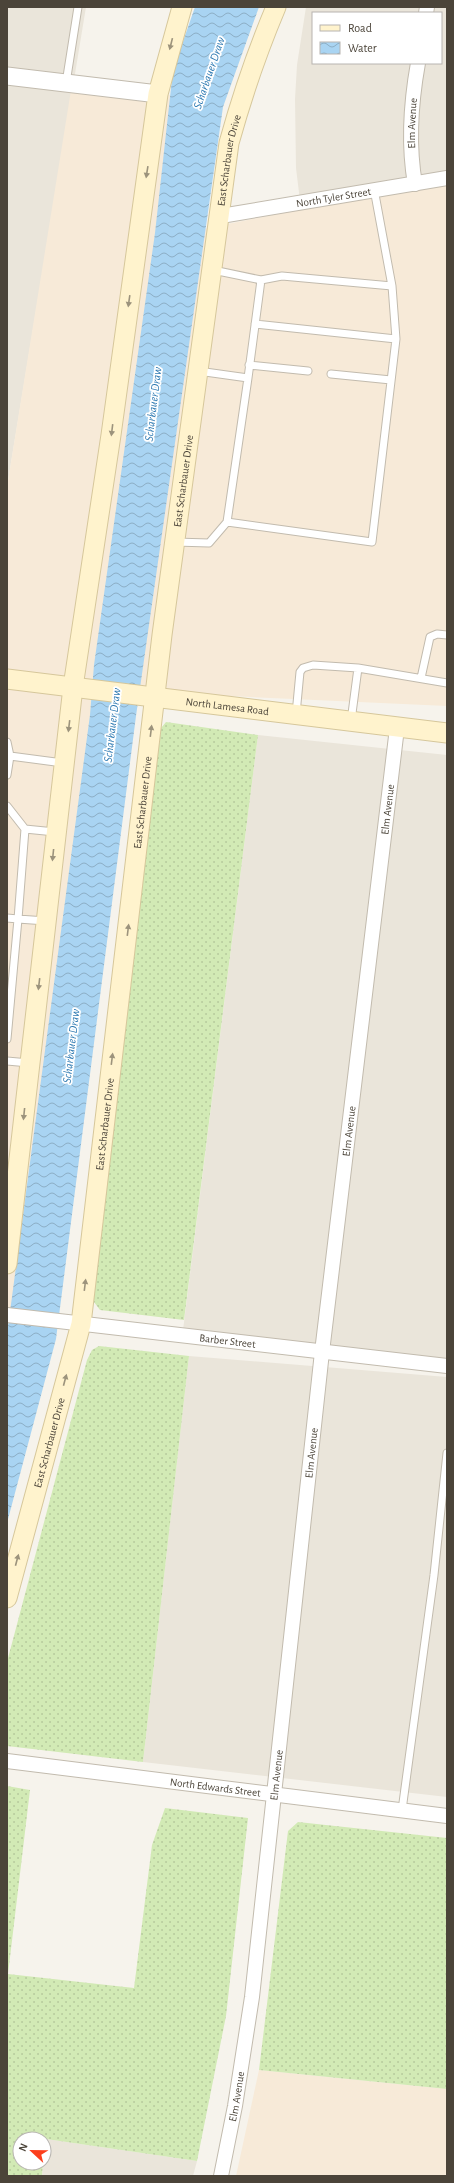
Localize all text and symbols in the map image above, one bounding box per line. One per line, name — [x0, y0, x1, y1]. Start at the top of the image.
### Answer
legend — [312, 12, 442, 64]
text: Road — [348, 22, 372, 34]
water label: Scharbauer Draw — [191, 35, 227, 110]
one-way arrow — [168, 39, 174, 51]
text: Water — [348, 42, 377, 54]
street label: Elm Avenue — [406, 97, 419, 149]
street label: East Scharbauer Drive — [215, 113, 243, 207]
one-way arrow — [144, 166, 150, 178]
street label: North Tyler Street — [295, 186, 372, 209]
one-way arrow — [126, 295, 132, 307]
water label: Scharbauer Draw — [142, 365, 164, 442]
one-way arrow — [109, 424, 115, 436]
street label: East Scharbauer Drive — [172, 434, 195, 528]
water label: Scharbauer Draw — [101, 686, 123, 763]
street label: North Lamesa Road — [185, 696, 270, 717]
one-way arrow — [65, 720, 72, 732]
one-way arrow — [148, 725, 154, 737]
street label: East Scharbauer Drive — [132, 756, 154, 849]
street label: Elm Avenue — [379, 784, 396, 835]
one-way arrow — [50, 849, 57, 861]
one-way arrow — [124, 924, 131, 936]
one-way arrow — [36, 978, 42, 991]
water label: Scharbauer Draw — [60, 1007, 82, 1084]
one-way arrow — [109, 1053, 115, 1065]
street label: East Scharbauer Drive — [94, 1077, 116, 1171]
street label: Elm Avenue — [341, 1105, 358, 1157]
one-way arrow — [21, 1108, 27, 1120]
one-way arrow — [82, 1279, 88, 1291]
street label: Barber Street — [199, 1332, 257, 1350]
one-way arrow — [63, 1374, 69, 1387]
street label: East Scharbauer Drive — [32, 1396, 67, 1489]
street label: Elm Avenue — [303, 1427, 320, 1479]
one-way arrow — [14, 1554, 20, 1566]
street label: Elm Avenue — [268, 1749, 285, 1801]
street label: North Edwards Street — [169, 1776, 262, 1799]
street label: Elm Avenue — [227, 2071, 246, 2123]
north arrow — [12, 2131, 52, 2171]
text: N — [17, 2142, 30, 2153]

